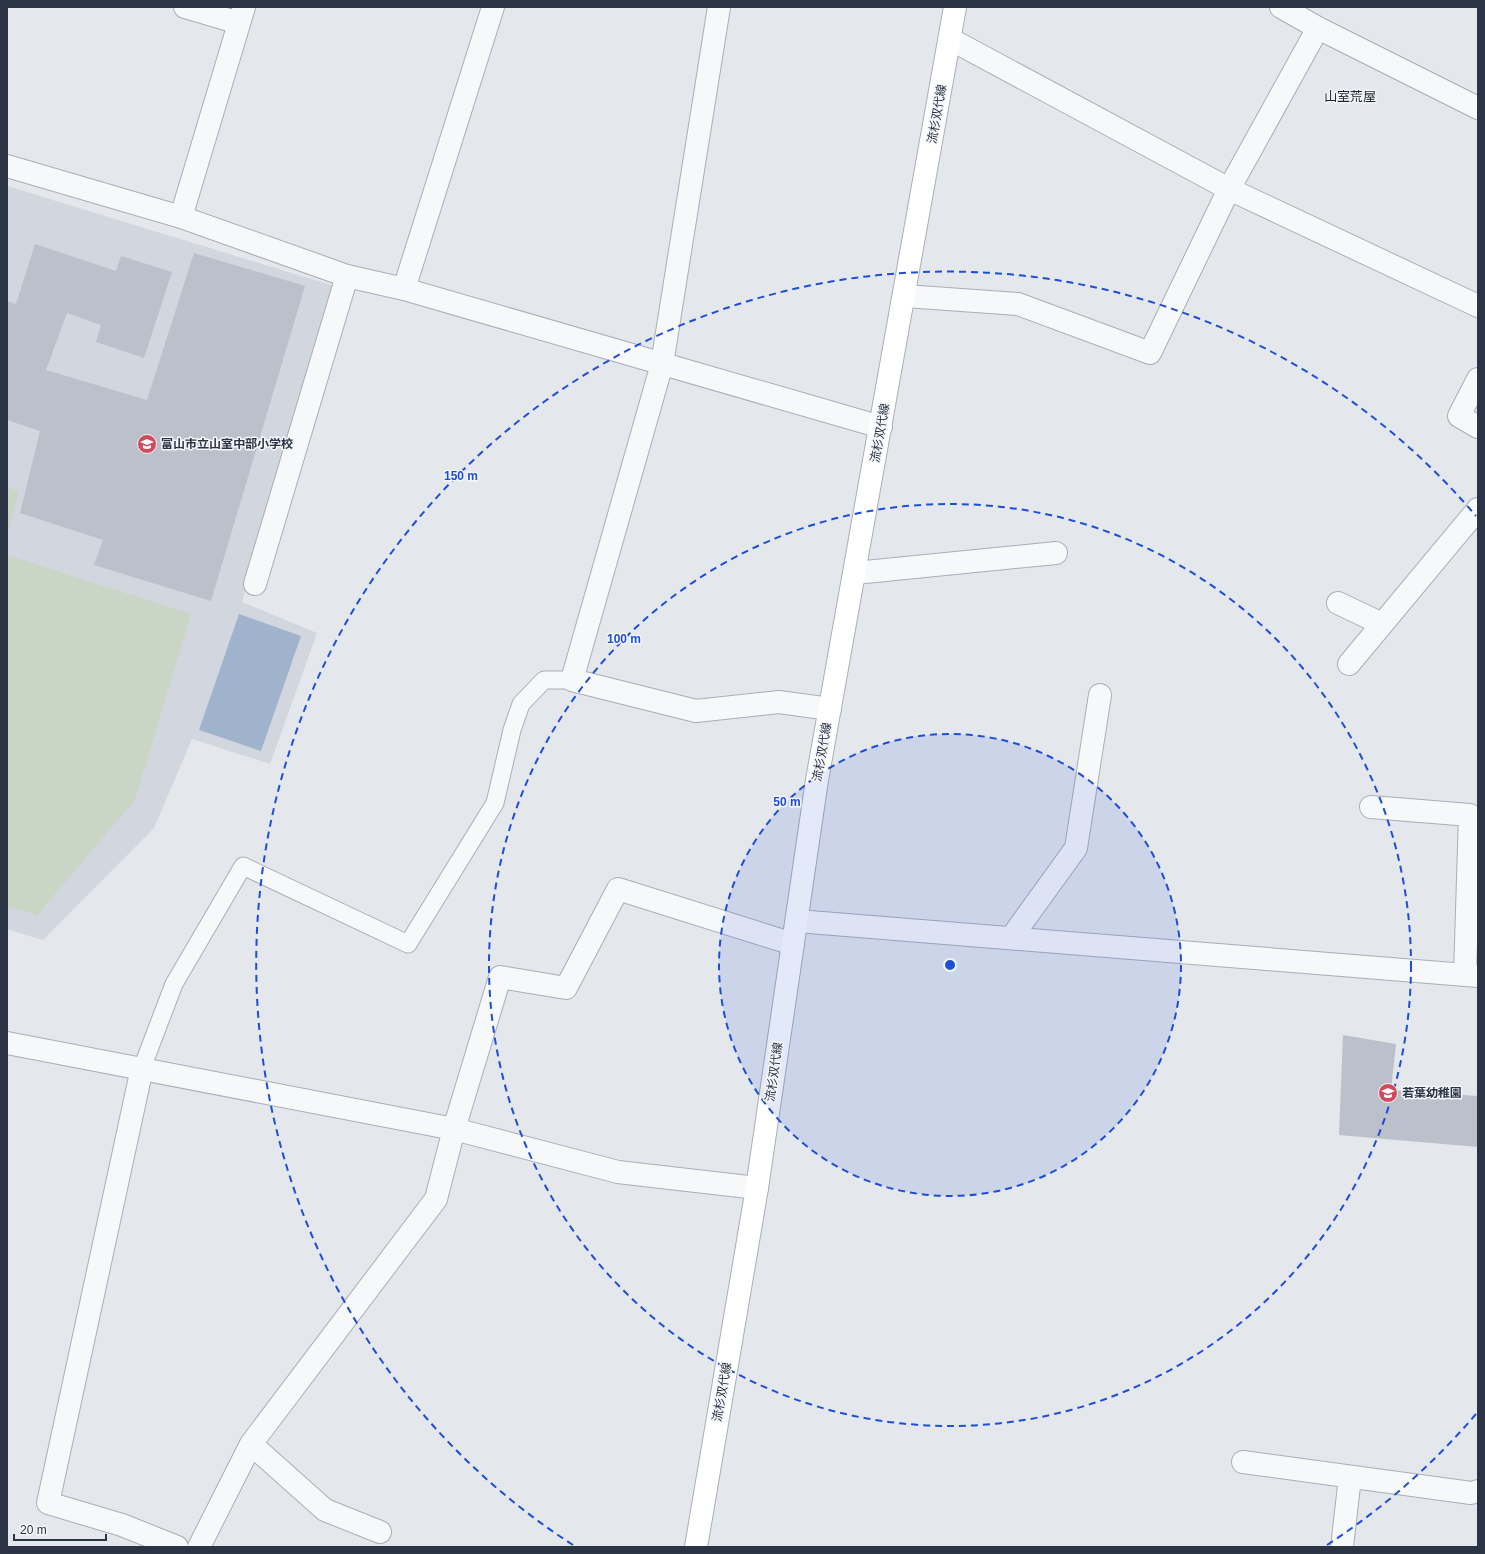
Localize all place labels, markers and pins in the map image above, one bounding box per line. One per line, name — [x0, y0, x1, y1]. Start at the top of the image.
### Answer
school or university icon: 富山市立山室中部小学校 — [136, 433, 158, 455]
place label: 富山市立山室中部小学校 — [161, 437, 293, 451]
centre of rings — [943, 958, 957, 972]
school or university icon: 若葉幼稚園 — [1377, 1082, 1399, 1104]
place label: 若葉幼稚園 — [1402, 1086, 1462, 1100]

